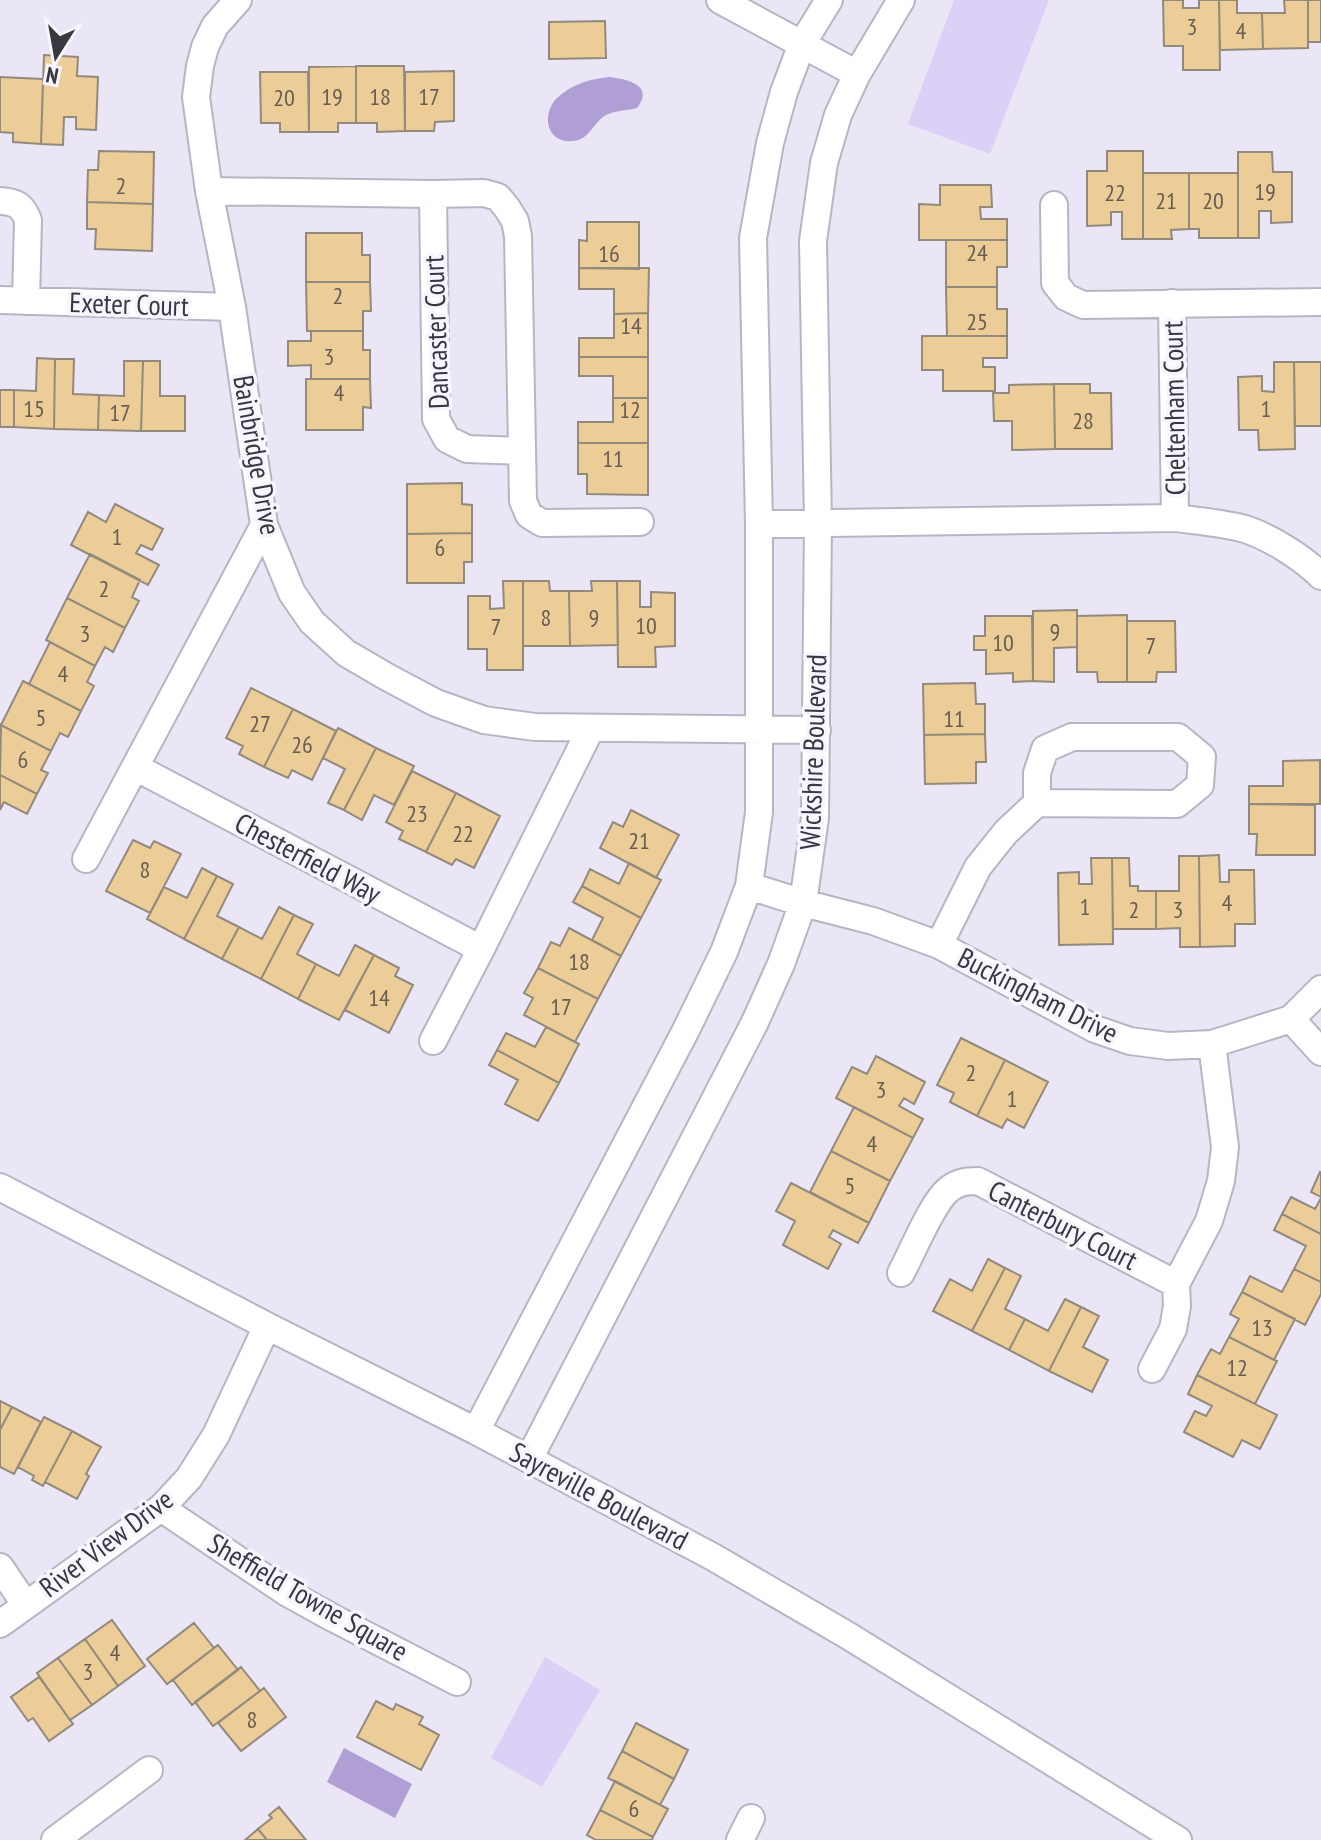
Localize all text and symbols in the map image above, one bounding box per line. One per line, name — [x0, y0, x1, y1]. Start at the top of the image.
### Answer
house number: 3 — [1187, 11, 1197, 42]
house number: 4 — [1236, 15, 1247, 46]
north arrow — [16, 16, 96, 96]
text: N — [44, 61, 61, 91]
house number: 19 — [321, 81, 343, 112]
house number: 18 — [369, 81, 391, 112]
house number: 17 — [418, 81, 440, 112]
house number: 20 — [273, 82, 295, 113]
house number: 2 — [116, 170, 126, 201]
house number: 19 — [1254, 176, 1276, 207]
house number: 22 — [1104, 177, 1126, 208]
house number: 21 — [1155, 185, 1177, 216]
house number: 20 — [1202, 185, 1224, 216]
house number: 24 — [966, 237, 988, 268]
house number: 16 — [598, 238, 620, 269]
street label: Dancaster Court — [414, 254, 457, 410]
house number: 2 — [333, 280, 343, 311]
street label: Exeter Court — [69, 283, 190, 324]
house number: 25 — [966, 306, 988, 337]
house number: 14 — [620, 310, 642, 341]
street label: Cheltenham Court — [1153, 320, 1194, 496]
house number: 3 — [324, 341, 334, 372]
street label: Bainbridge Drive — [225, 372, 290, 538]
house number: 4 — [334, 377, 345, 408]
house number: 15 — [23, 393, 45, 424]
house number: 1 — [1261, 393, 1271, 424]
house number: 12 — [619, 394, 641, 425]
house number: 17 — [109, 397, 131, 428]
house number: 28 — [1072, 405, 1094, 436]
house number: 11 — [602, 443, 624, 474]
house number: 1 — [112, 521, 122, 552]
house number: 6 — [435, 532, 445, 563]
house number: 2 — [99, 573, 109, 604]
house number: 8 — [541, 602, 551, 633]
house number: 9 — [589, 602, 599, 633]
house number: 10 — [635, 610, 657, 641]
house number: 7 — [491, 611, 501, 642]
house number: 9 — [1050, 616, 1060, 647]
house number: 3 — [80, 618, 90, 649]
house number: 10 — [992, 627, 1014, 658]
house number: 7 — [1146, 630, 1156, 661]
street label: Wickshire Boulevard — [791, 654, 834, 850]
house number: 4 — [58, 658, 69, 689]
house number: 5 — [36, 702, 46, 733]
house number: 11 — [943, 703, 965, 734]
house number: 27 — [249, 708, 271, 739]
house number: 26 — [291, 729, 313, 760]
house number: 6 — [18, 744, 28, 775]
house number: 23 — [406, 798, 428, 829]
street label: Chesterfield Way — [229, 804, 388, 912]
house number: 22 — [452, 818, 474, 849]
house number: 21 — [628, 825, 650, 856]
house number: 8 — [140, 854, 150, 885]
house number: 4 — [1222, 887, 1233, 918]
house number: 1 — [1080, 891, 1090, 922]
house number: 2 — [1129, 894, 1139, 925]
house number: 3 — [1173, 894, 1183, 925]
street label: Buckingham Drive — [952, 938, 1125, 1051]
house number: 18 — [568, 946, 590, 977]
house number: 14 — [368, 982, 390, 1013]
house number: 17 — [550, 991, 572, 1022]
house number: 2 — [966, 1057, 976, 1088]
house number: 3 — [876, 1074, 886, 1105]
house number: 1 — [1007, 1083, 1017, 1114]
house number: 4 — [867, 1128, 878, 1159]
house number: 5 — [845, 1170, 855, 1201]
street label: Canterbury Court — [982, 1171, 1144, 1278]
house number: 13 — [1251, 1312, 1273, 1343]
house number: 12 — [1226, 1352, 1248, 1383]
street label: Sayreville Boulevard — [504, 1433, 695, 1558]
street label: River View Drive — [31, 1480, 180, 1605]
street label: Sheffield Towne Square — [201, 1524, 415, 1669]
house number: 4 — [110, 1637, 121, 1668]
house number: 3 — [83, 1656, 93, 1687]
house number: 8 — [247, 1704, 257, 1735]
house number: 6 — [629, 1793, 639, 1824]

